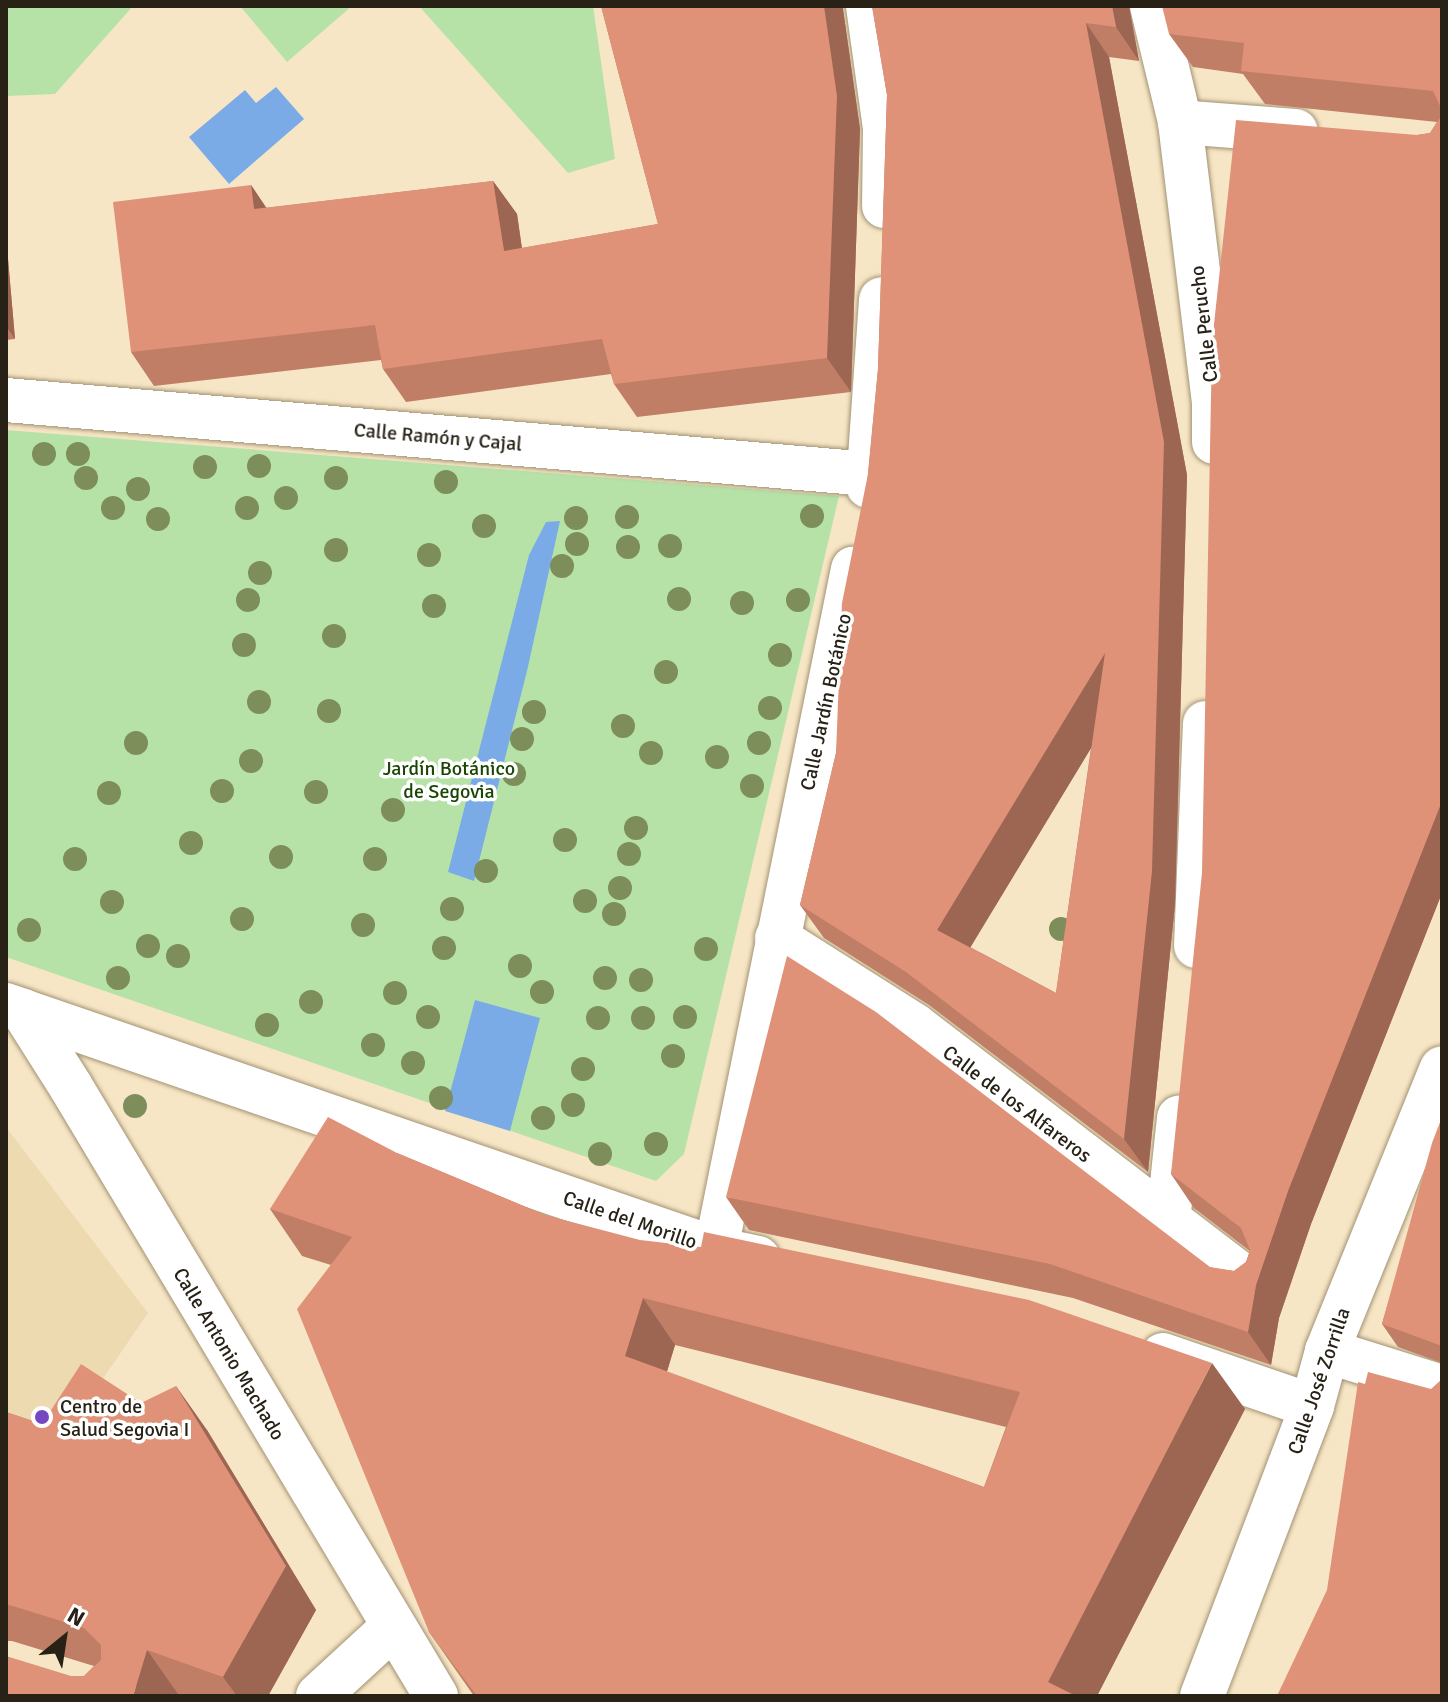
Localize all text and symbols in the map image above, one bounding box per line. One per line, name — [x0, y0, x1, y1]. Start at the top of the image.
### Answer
street label: Calle Perucho — [1185, 264, 1223, 384]
street label: Calle Ramón y Cajal — [353, 418, 523, 456]
street label: Calle Jardín Botánico — [796, 611, 856, 793]
park label: Jardín Botánico de Segovia — [383, 756, 515, 803]
street label: Calle de los Alfareros — [938, 1040, 1096, 1168]
street label: Calle del Morillo — [560, 1186, 700, 1254]
street label: Calle Antonio Machado — [168, 1263, 290, 1445]
street label: Calle José Zorrilla — [1283, 1304, 1355, 1458]
place label: Centro de Salud Segovia I — [60, 1394, 189, 1441]
marker: Centro de Salud Segovia I — [31, 1406, 53, 1428]
north arrow — [24, 1598, 104, 1678]
text: N — [63, 1601, 90, 1632]

